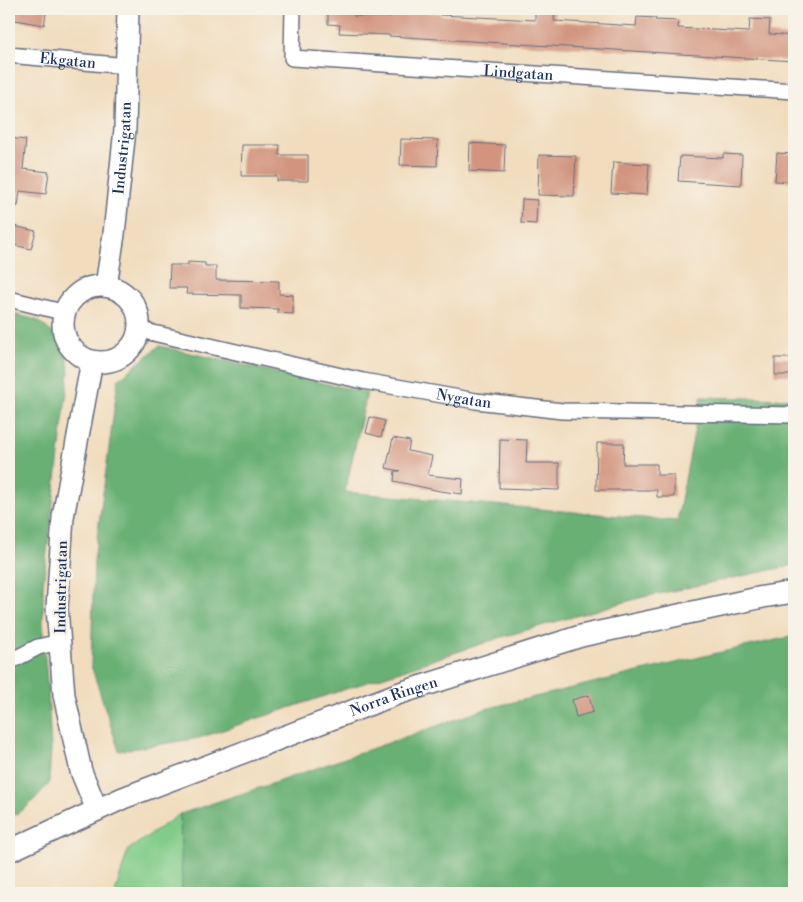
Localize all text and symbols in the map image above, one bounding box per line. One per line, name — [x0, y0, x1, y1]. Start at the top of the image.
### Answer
street label: Ekgatan — [39, 49, 97, 73]
street label: Lindgatan — [483, 62, 554, 85]
street label: Industrigatan — [109, 101, 136, 195]
street label: Nygatan — [435, 385, 492, 413]
street label: Industrigatan — [51, 540, 72, 634]
street label: Norra Ringen — [347, 673, 440, 721]

